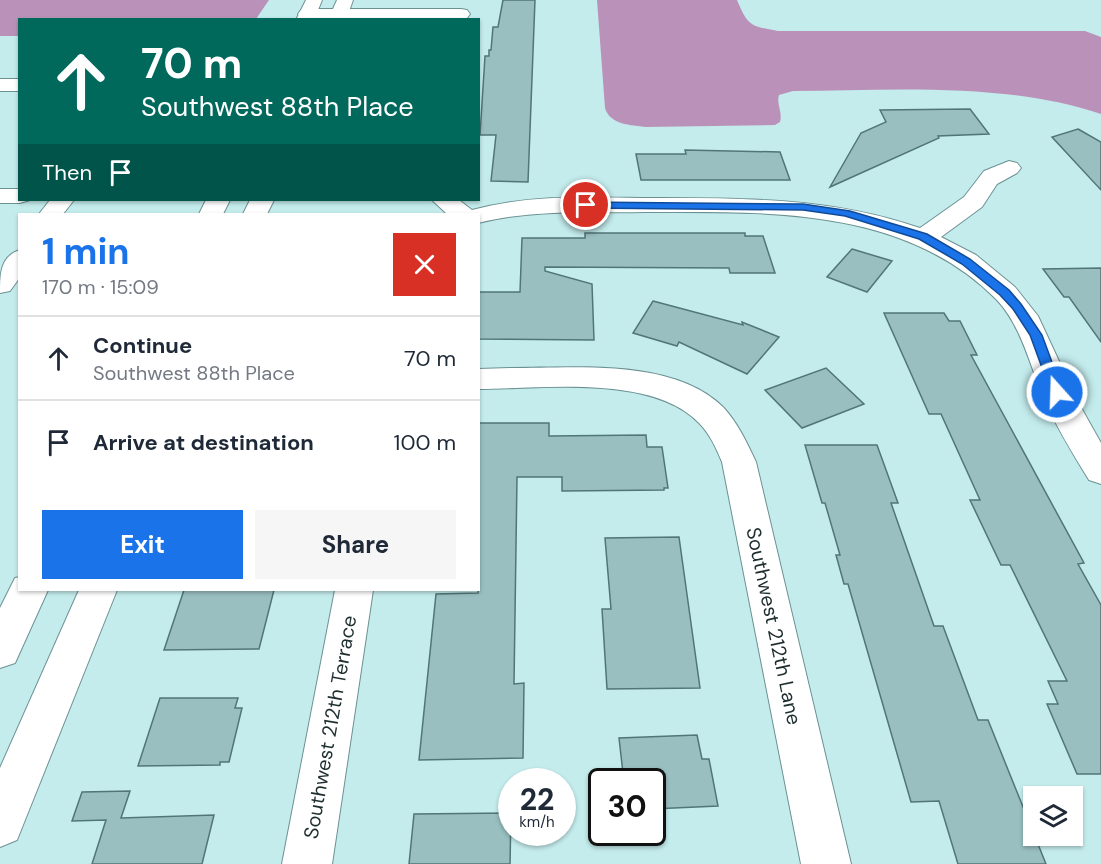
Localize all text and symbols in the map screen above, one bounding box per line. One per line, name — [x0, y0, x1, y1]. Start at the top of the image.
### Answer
text: 70 m — [141, 36, 242, 91]
icon: ahead — [42, 42, 120, 120]
text: Southwest 88th Place — [141, 89, 414, 124]
icon: arrive — [104, 156, 137, 189]
text: Then — [42, 158, 92, 187]
pin — [560, 179, 611, 230]
icon: arrive — [569, 188, 602, 221]
text: 1 min — [42, 228, 130, 275]
button: close — [393, 233, 456, 296]
text: 170 m · 15:09 — [42, 274, 159, 300]
text: Continue — [93, 331, 192, 360]
icon: ahead — [42, 342, 75, 375]
text: 70 m — [404, 344, 456, 373]
text: Southwest 88th Place — [93, 360, 295, 386]
position arrow — [1025, 360, 1089, 424]
icon: arrive — [42, 426, 75, 459]
text: Arrive at destination — [93, 428, 314, 457]
text: 100 m — [394, 428, 456, 457]
button: Exit — [42, 510, 243, 579]
button: Share — [255, 510, 456, 579]
street label: Southwest 212th Lane — [740, 525, 808, 727]
street label: Southwest 212th Terrace — [298, 613, 362, 841]
speed limit sign: 30 — [588, 768, 666, 846]
text: 22 — [520, 780, 554, 819]
map controls — [1023, 786, 1083, 846]
button: layers — [1023, 786, 1083, 846]
text: km/h — [519, 812, 555, 832]

